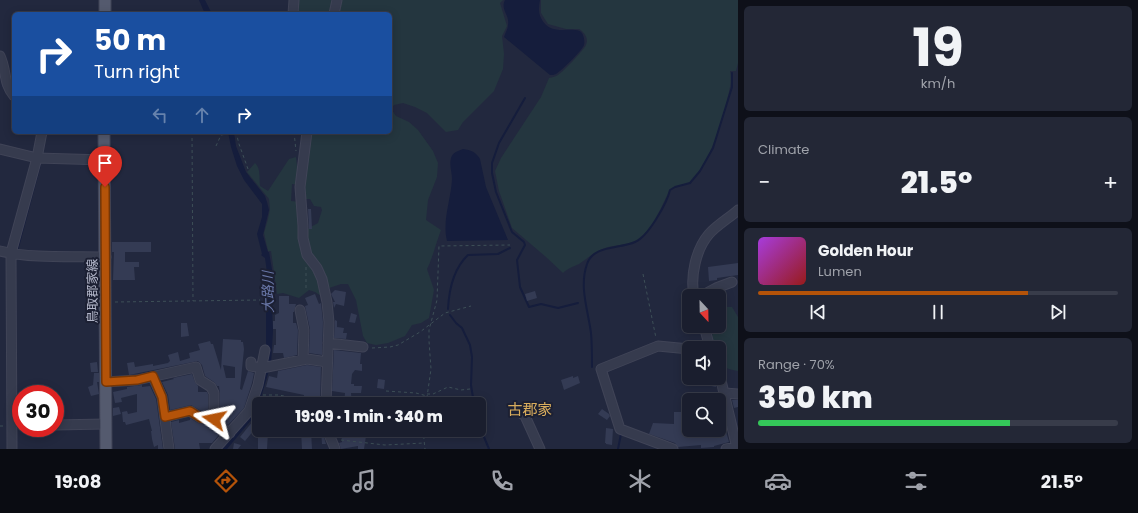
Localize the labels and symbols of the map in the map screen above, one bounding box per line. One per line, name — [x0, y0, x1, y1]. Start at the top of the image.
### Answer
pin — [88, 146, 122, 187]
street label: 鳥取郡家線 — [83, 258, 102, 324]
water label: 大路川 — [258, 269, 278, 313]
north arrow — [682, 289, 726, 333]
speed limit sign: 30 — [12, 385, 64, 437]
position arrow — [193, 398, 235, 440]
district label: 古郡家 — [507, 399, 553, 420]

